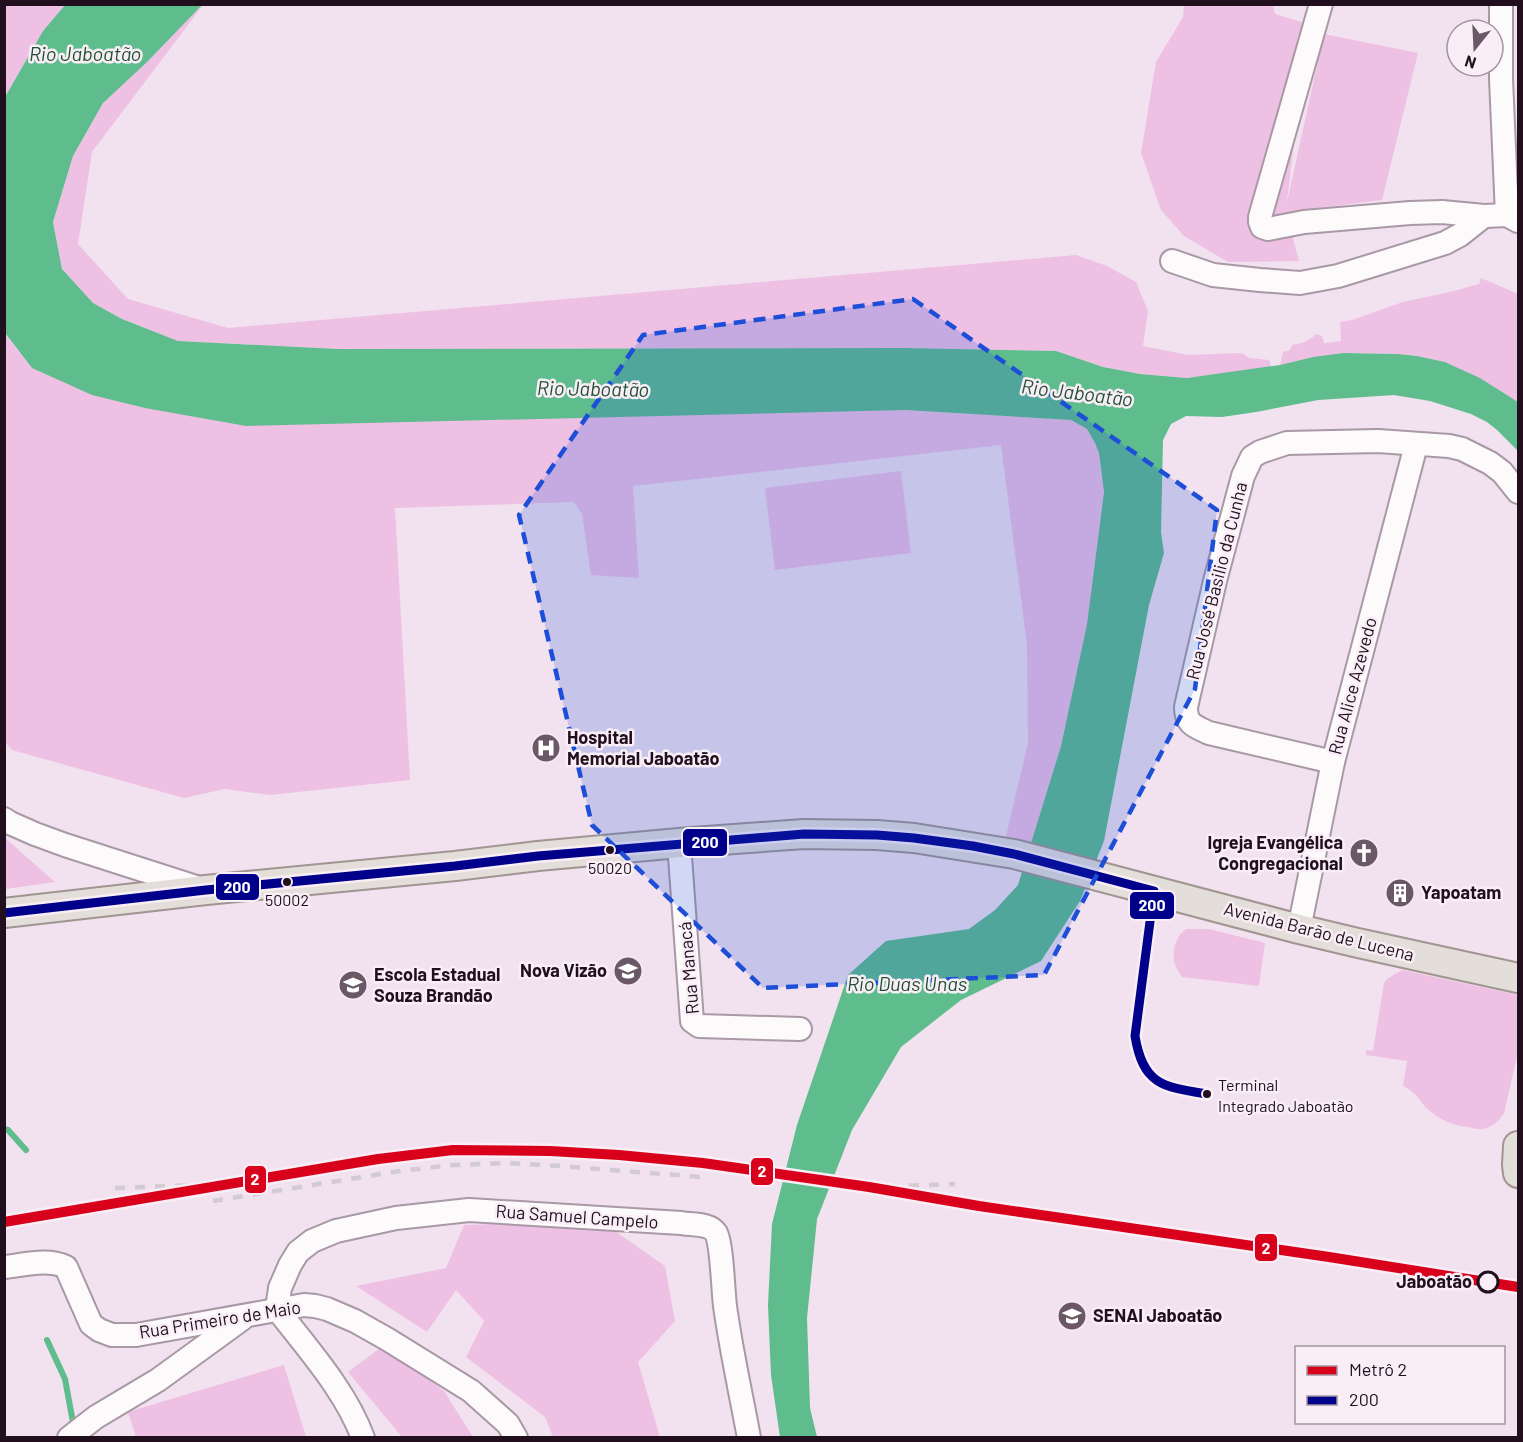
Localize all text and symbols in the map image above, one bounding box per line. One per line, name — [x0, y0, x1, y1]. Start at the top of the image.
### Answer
north arrow — [1445, 18, 1505, 78]
water label: Rio Jaboatão — [29, 41, 141, 65]
text: N — [1462, 52, 1478, 73]
water label: Rio Jaboatão — [1020, 373, 1134, 411]
water label: Rio Jaboatão — [537, 375, 649, 401]
street label: Rua José Basilio da Cunha — [1181, 480, 1251, 682]
street label: Rua Alice Azevedo — [1323, 615, 1381, 757]
place label: Hospital Memorial Jaboatão — [567, 726, 719, 769]
hospital icon: Hospital Memorial Jaboatão — [530, 732, 562, 764]
line badge: 200 — [682, 828, 728, 857]
place label: Igreja Evangélica Congregacional — [1207, 831, 1343, 874]
text: 200 — [691, 832, 719, 851]
church icon: Igreja Evangélica Congregacional — [1348, 837, 1380, 869]
marker: 50020 — [604, 844, 616, 856]
place label: 50020 — [588, 858, 632, 877]
line badge: 200 — [215, 873, 260, 901]
marker: 50002 — [281, 876, 293, 888]
text: 200 — [223, 877, 251, 896]
building icon: Yapoatam — [1384, 877, 1416, 909]
place label: Yapoatam — [1421, 881, 1501, 903]
place label: 50002 — [265, 890, 309, 909]
line badge: 200 — [1129, 891, 1175, 920]
text: 200 — [1138, 895, 1166, 914]
street label: Avenida Barão de Lucena — [1222, 897, 1417, 965]
street label: Rua Manacá — [673, 921, 703, 1015]
school or university icon: Nova Vizão — [612, 955, 644, 987]
place label: Nova Vizão — [520, 959, 607, 981]
place label: Escola Estadual Souza Brandão — [374, 963, 500, 1006]
school or university icon: Escola Estadual Souza Brandão — [337, 969, 369, 1001]
water label: Rio Duas Unas — [847, 971, 967, 995]
place label: Terminal Integrado Jaboatão — [1218, 1075, 1354, 1115]
marker: Terminal Integrado Jaboatão — [1201, 1088, 1213, 1100]
line badge: 2 — [750, 1157, 774, 1186]
text: 2 — [758, 1161, 767, 1180]
line badge: 2 — [244, 1165, 267, 1194]
text: 2 — [251, 1169, 260, 1188]
street label: Rua Samuel Campelo — [495, 1199, 659, 1233]
line badge: 2 — [1254, 1233, 1278, 1262]
text: 2 — [1262, 1238, 1271, 1257]
place label: Jaboatão — [1396, 1270, 1472, 1292]
marker: Jaboatão — [1477, 1271, 1499, 1293]
street label: Rua Primeiro de Maio — [137, 1295, 302, 1343]
school or university icon: SENAI Jaboatão — [1056, 1300, 1088, 1332]
place label: SENAI Jaboatão — [1093, 1304, 1222, 1326]
legend — [1295, 1346, 1505, 1424]
text: Metrô 2 — [1349, 1358, 1407, 1380]
text: 200 — [1349, 1388, 1379, 1410]

